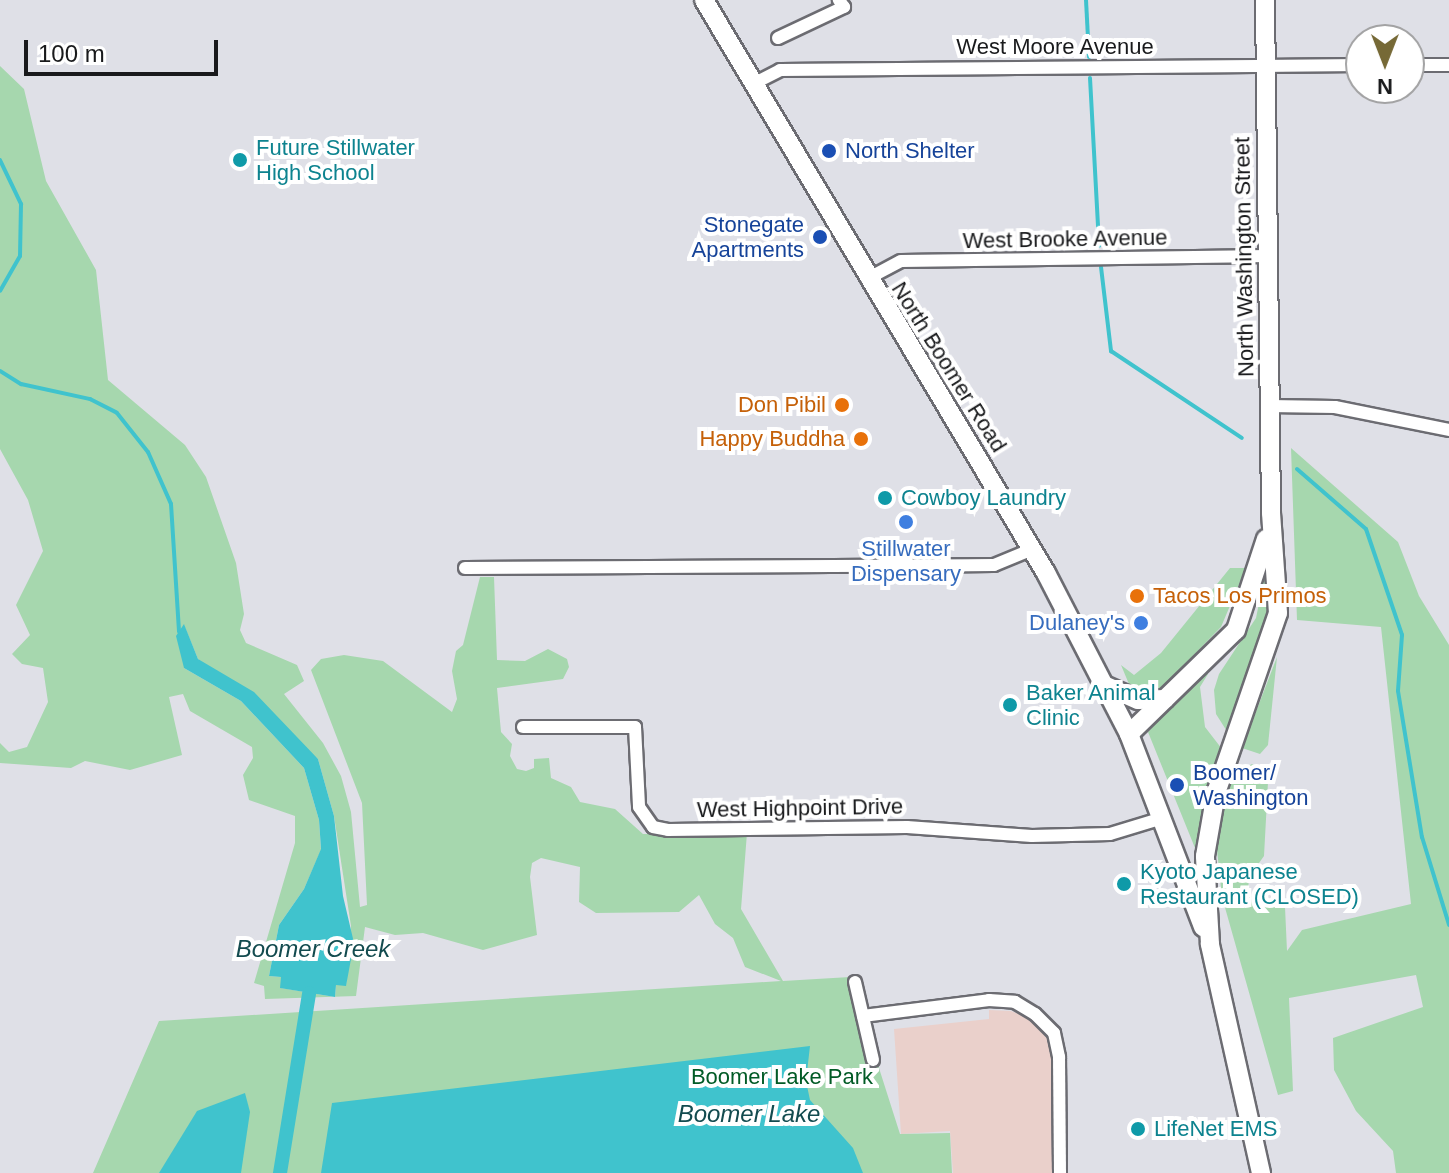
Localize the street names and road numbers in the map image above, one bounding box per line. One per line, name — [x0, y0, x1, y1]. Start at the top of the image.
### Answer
street label: West Moore Avenue — [956, 34, 1154, 60]
street label: North Washington Street — [1229, 137, 1259, 377]
street label: West Brooke Avenue — [962, 224, 1168, 254]
street label: North Boomer Road — [886, 277, 1012, 457]
street label: West Highpoint Drive — [697, 793, 903, 823]

